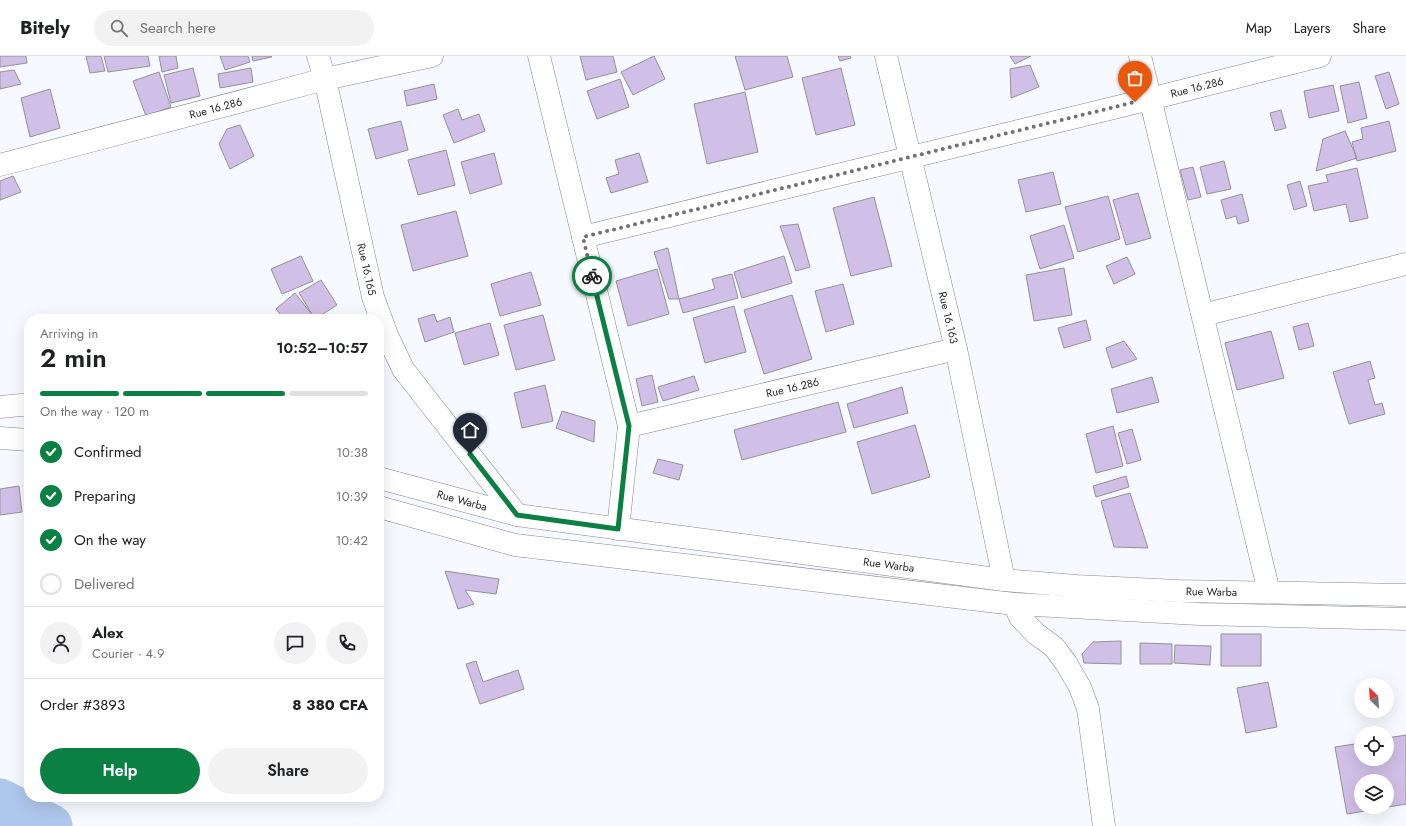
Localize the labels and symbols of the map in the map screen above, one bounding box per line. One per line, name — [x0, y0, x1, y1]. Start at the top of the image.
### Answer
pin — [1118, 61, 1152, 102]
street label: Rue 16.286 — [1169, 73, 1225, 102]
street label: Rue 16.286 — [187, 93, 244, 123]
street label: Rue 16.165 — [353, 242, 380, 297]
courier — [572, 256, 612, 296]
street label: Rue 16.163 — [935, 290, 962, 345]
street label: Rue 16.286 — [764, 373, 821, 401]
pin — [453, 413, 487, 454]
street label: Rue Warba — [435, 486, 489, 515]
street label: Rue Warba — [862, 553, 915, 576]
street label: Rue Warba — [1186, 583, 1237, 600]
north arrow — [1354, 678, 1394, 718]

